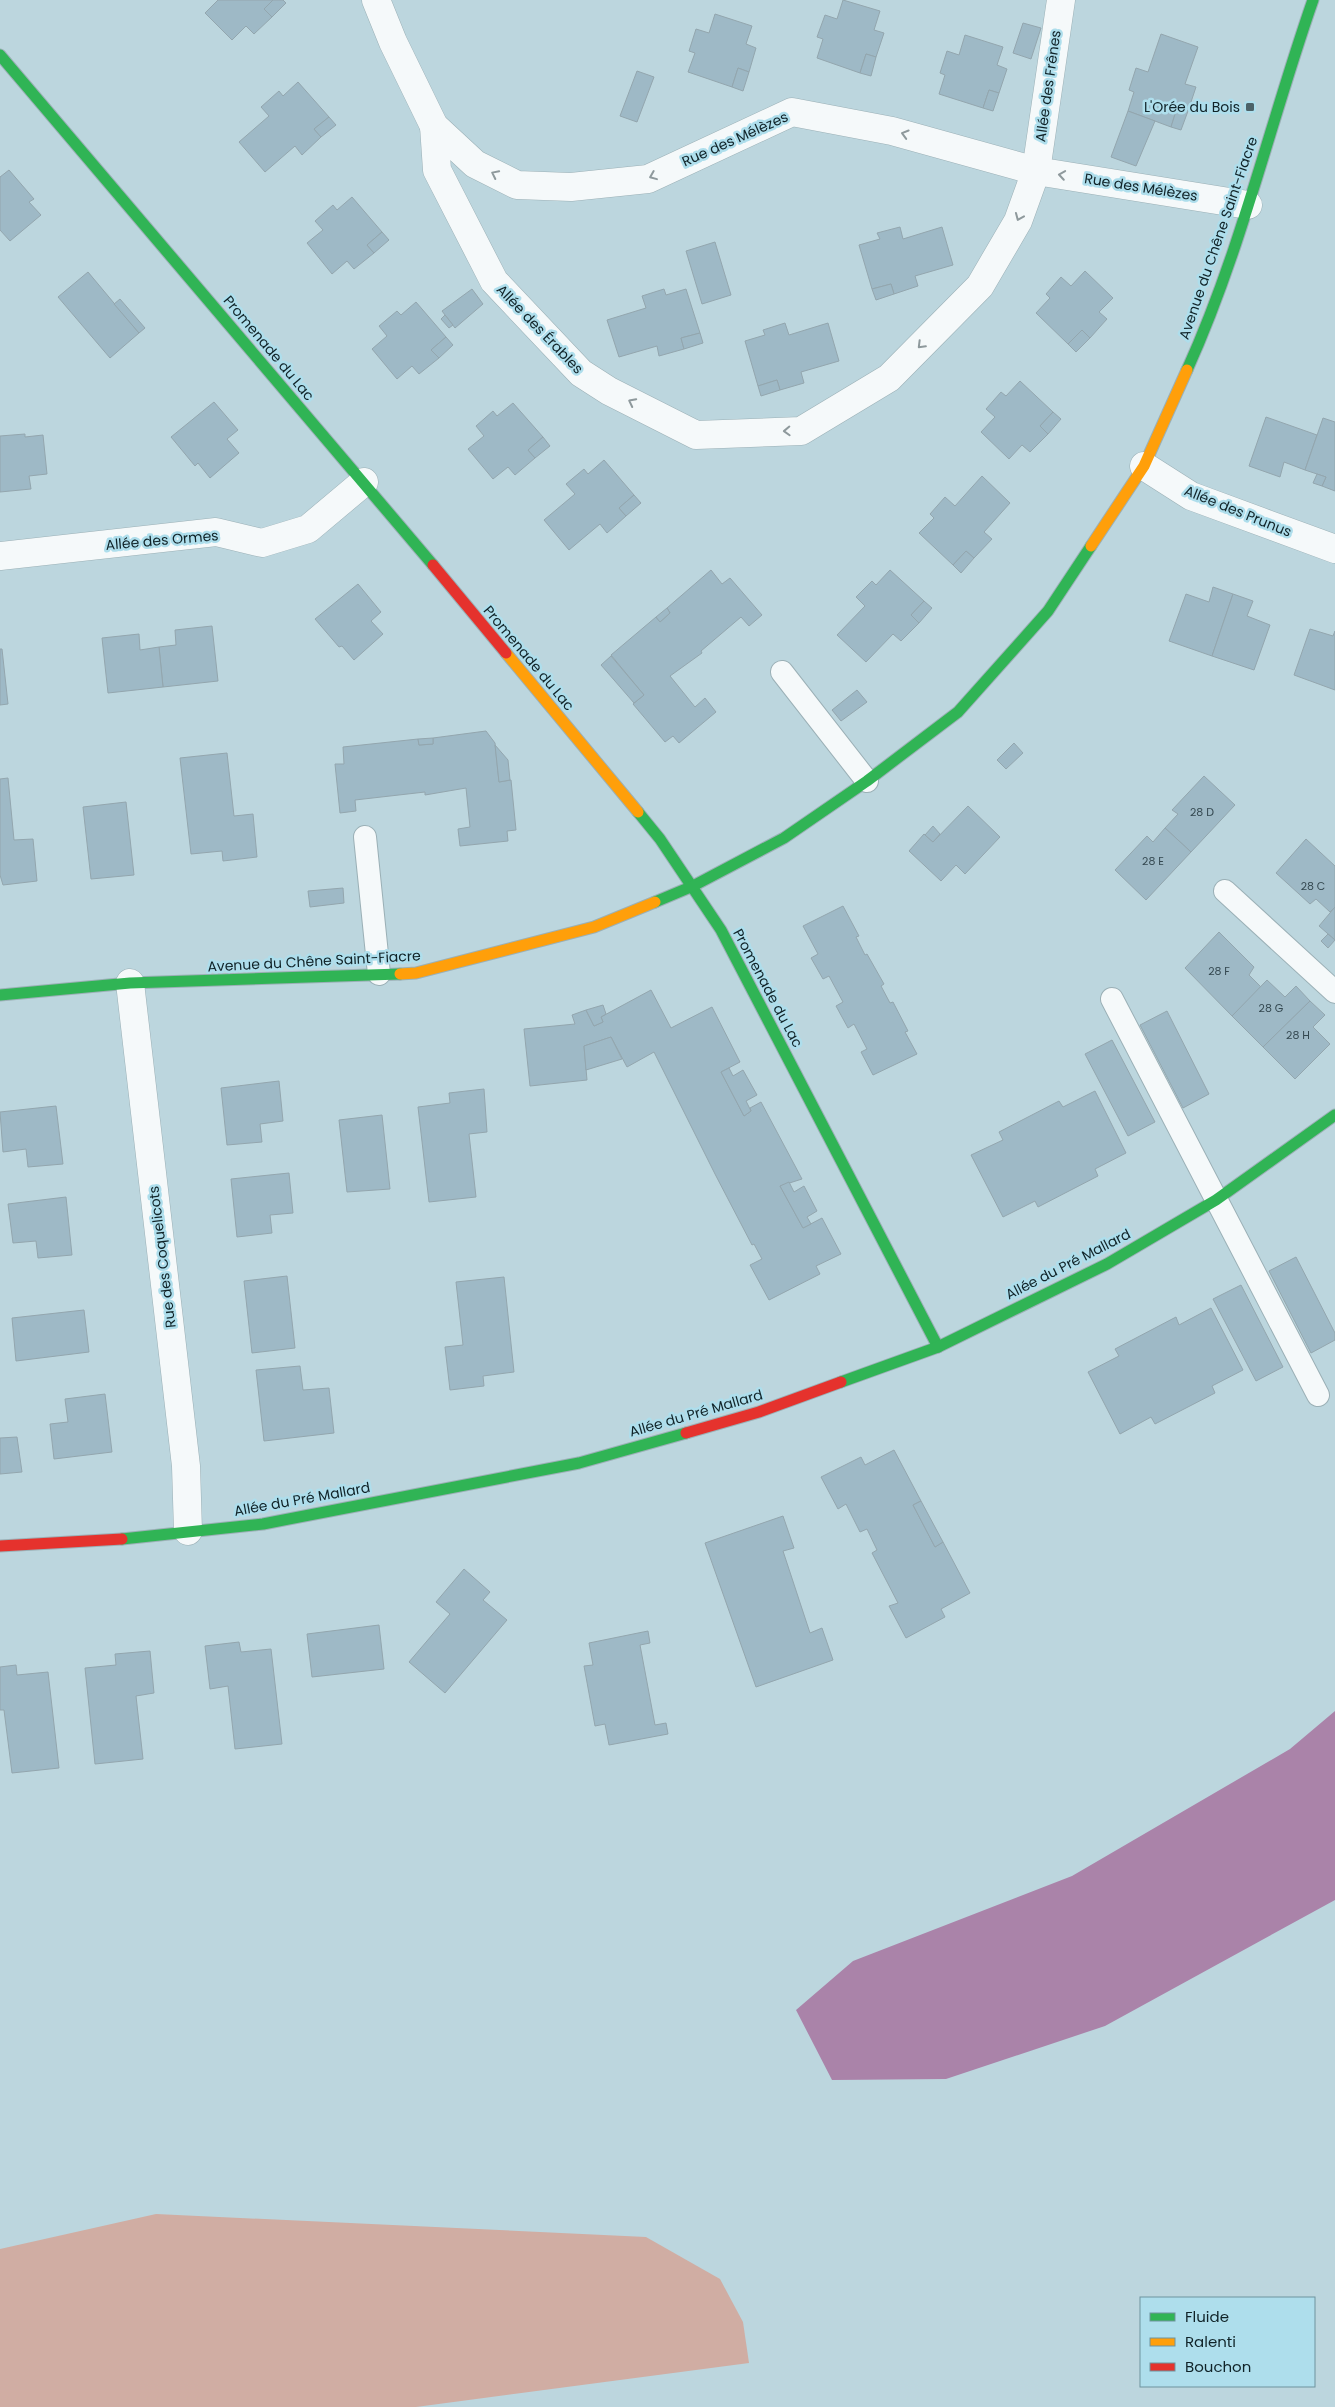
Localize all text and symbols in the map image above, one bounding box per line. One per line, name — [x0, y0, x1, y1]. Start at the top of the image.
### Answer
street label: Allée des Frênes — [1030, 29, 1066, 143]
place label: L'Orée du Bois — [1144, 97, 1240, 117]
marker: L'Orée du Bois — [1244, 101, 1256, 113]
street label: Rue des Mélèzes — [679, 107, 791, 171]
one-way arrow — [901, 130, 909, 140]
street label: Avenue du Chêne Saint-Fiacre — [1174, 133, 1262, 342]
street label: Rue des Mélèzes — [1083, 168, 1199, 206]
one-way arrow — [491, 169, 500, 180]
one-way arrow — [649, 170, 658, 180]
one-way arrow — [1058, 171, 1066, 181]
one-way arrow — [1015, 212, 1025, 221]
street label: Allée des Érables — [492, 280, 588, 378]
street label: Promenade du Lac — [219, 291, 319, 405]
one-way arrow — [918, 339, 927, 348]
one-way arrow — [629, 399, 638, 409]
one-way arrow — [783, 426, 791, 437]
street label: Allée des Prunus — [1181, 480, 1295, 542]
street label: Allée des Ormes — [105, 525, 219, 555]
street label: Promenade du Lac — [479, 601, 579, 715]
house number: 28 D — [1190, 804, 1214, 820]
house number: 28 E — [1142, 853, 1164, 869]
house number: 28 C — [1301, 878, 1325, 894]
street label: Promenade du Lac — [728, 925, 808, 1051]
street label: Avenue du Chêne Saint-Fiacre — [207, 945, 421, 977]
house number: 28 F — [1208, 963, 1230, 979]
house number: 28 G — [1259, 1000, 1284, 1016]
house number: 28 H — [1286, 1027, 1310, 1043]
street label: Rue des Coquelicots — [143, 1185, 181, 1329]
street label: Allée du Pré Mallard — [1002, 1224, 1134, 1304]
street label: Allée du Pré Mallard — [627, 1384, 765, 1442]
street label: Allée du Pré Mallard — [232, 1477, 372, 1521]
legend — [1140, 2297, 1315, 2387]
text: Fluide — [1185, 2306, 1229, 2327]
text: Ralenti — [1185, 2331, 1236, 2352]
text: Bouchon — [1185, 2356, 1251, 2377]

